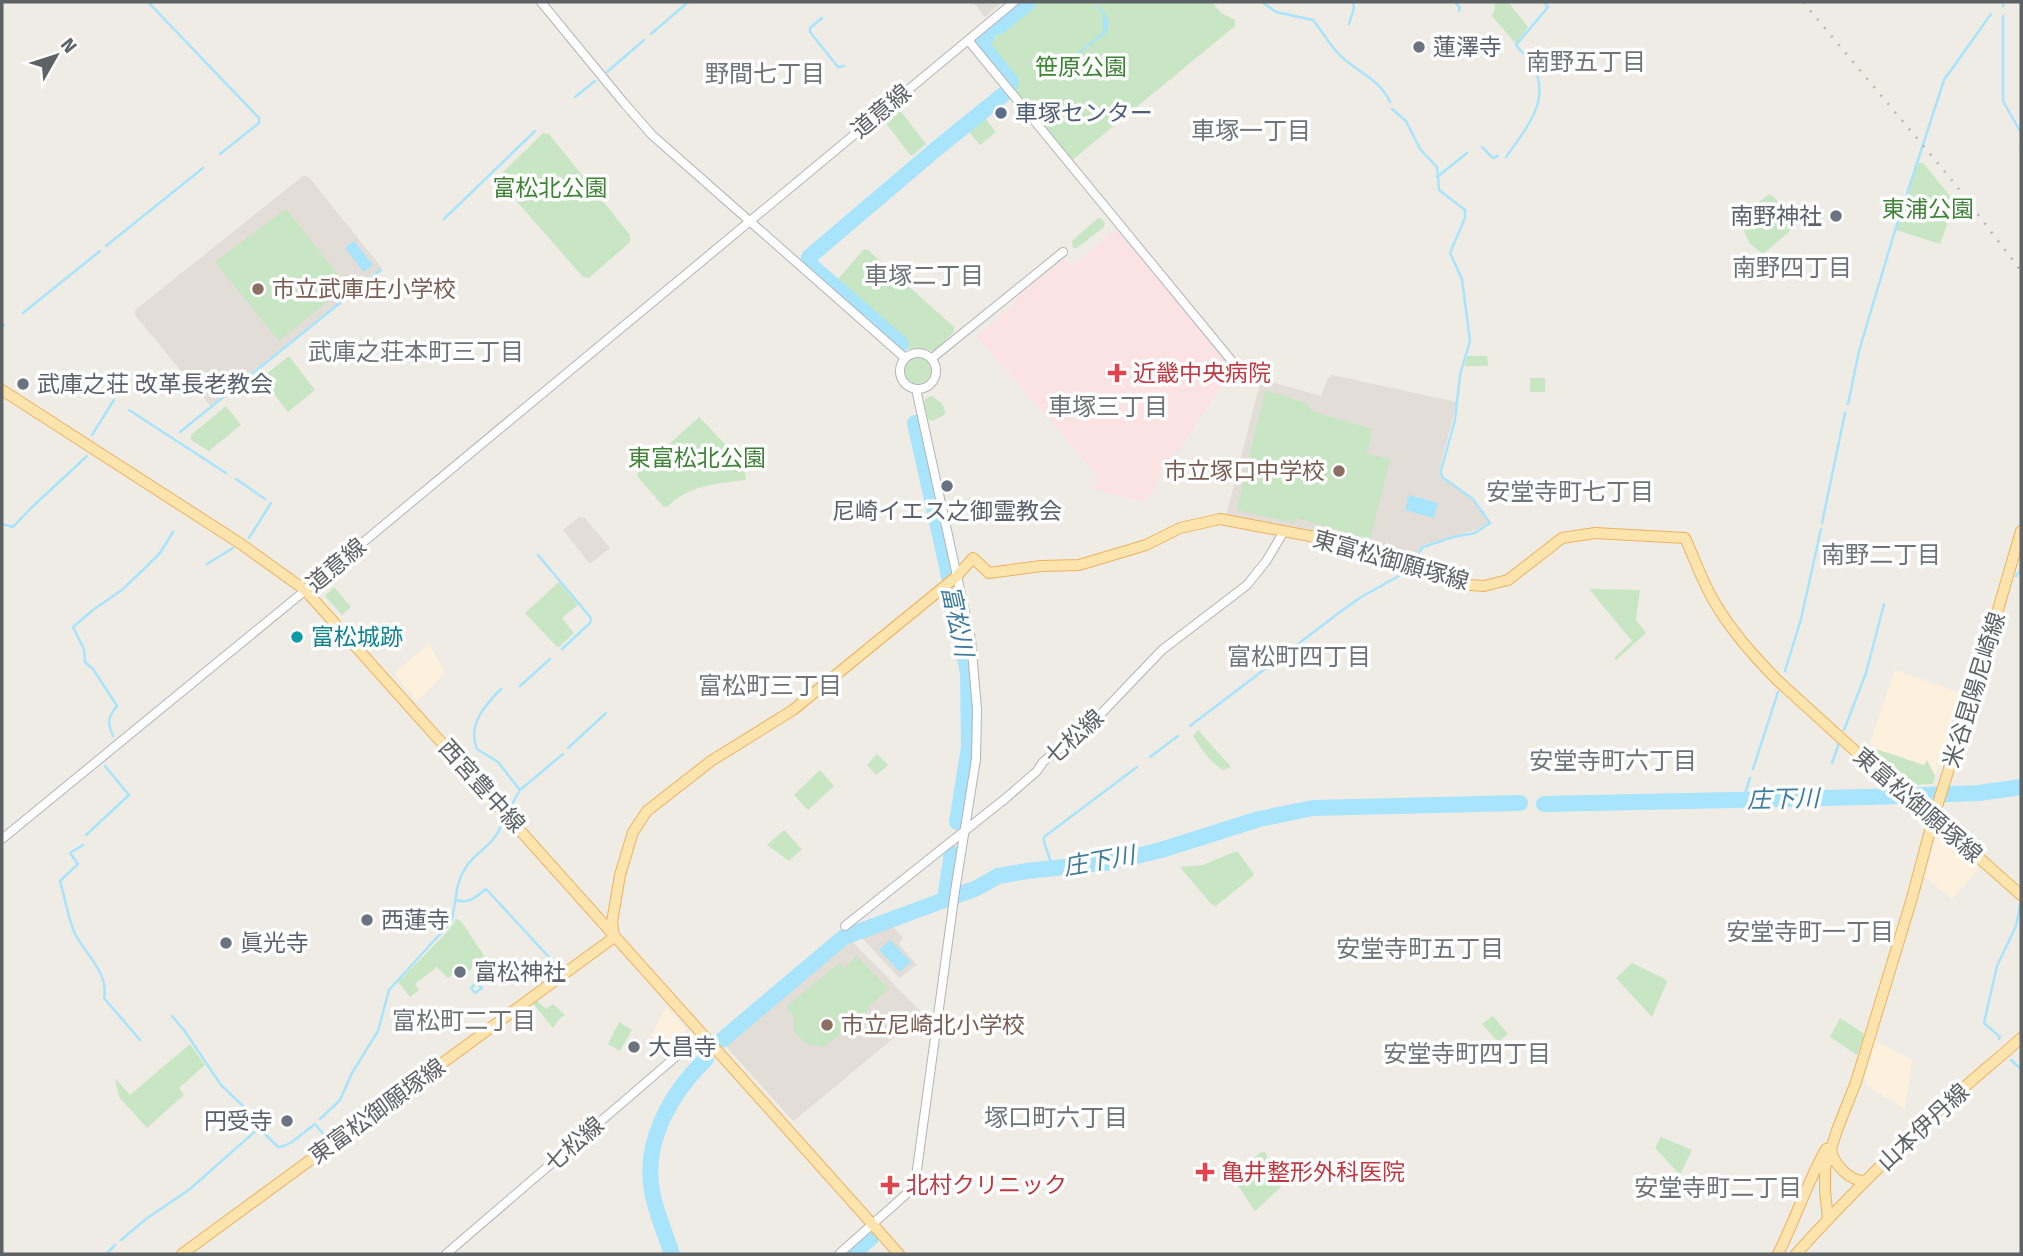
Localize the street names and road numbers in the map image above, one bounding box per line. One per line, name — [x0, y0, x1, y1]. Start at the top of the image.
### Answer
street label: 道意線 — [846, 78, 916, 144]
street label: 東富松御願塚線 — [1310, 524, 1472, 596]
street label: 道意線 — [301, 532, 371, 598]
street label: 米谷昆陽尼崎線 — [1937, 609, 2011, 771]
street label: 七松線 — [1039, 704, 1109, 770]
street label: 西宮豊中線 — [433, 734, 531, 838]
street label: 東富松御願塚線 — [1848, 742, 1988, 868]
street label: 東富松御願塚線 — [304, 1052, 450, 1170]
street label: 山本伊丹線 — [1871, 1078, 1975, 1176]
street label: 七松線 — [539, 1111, 609, 1177]

